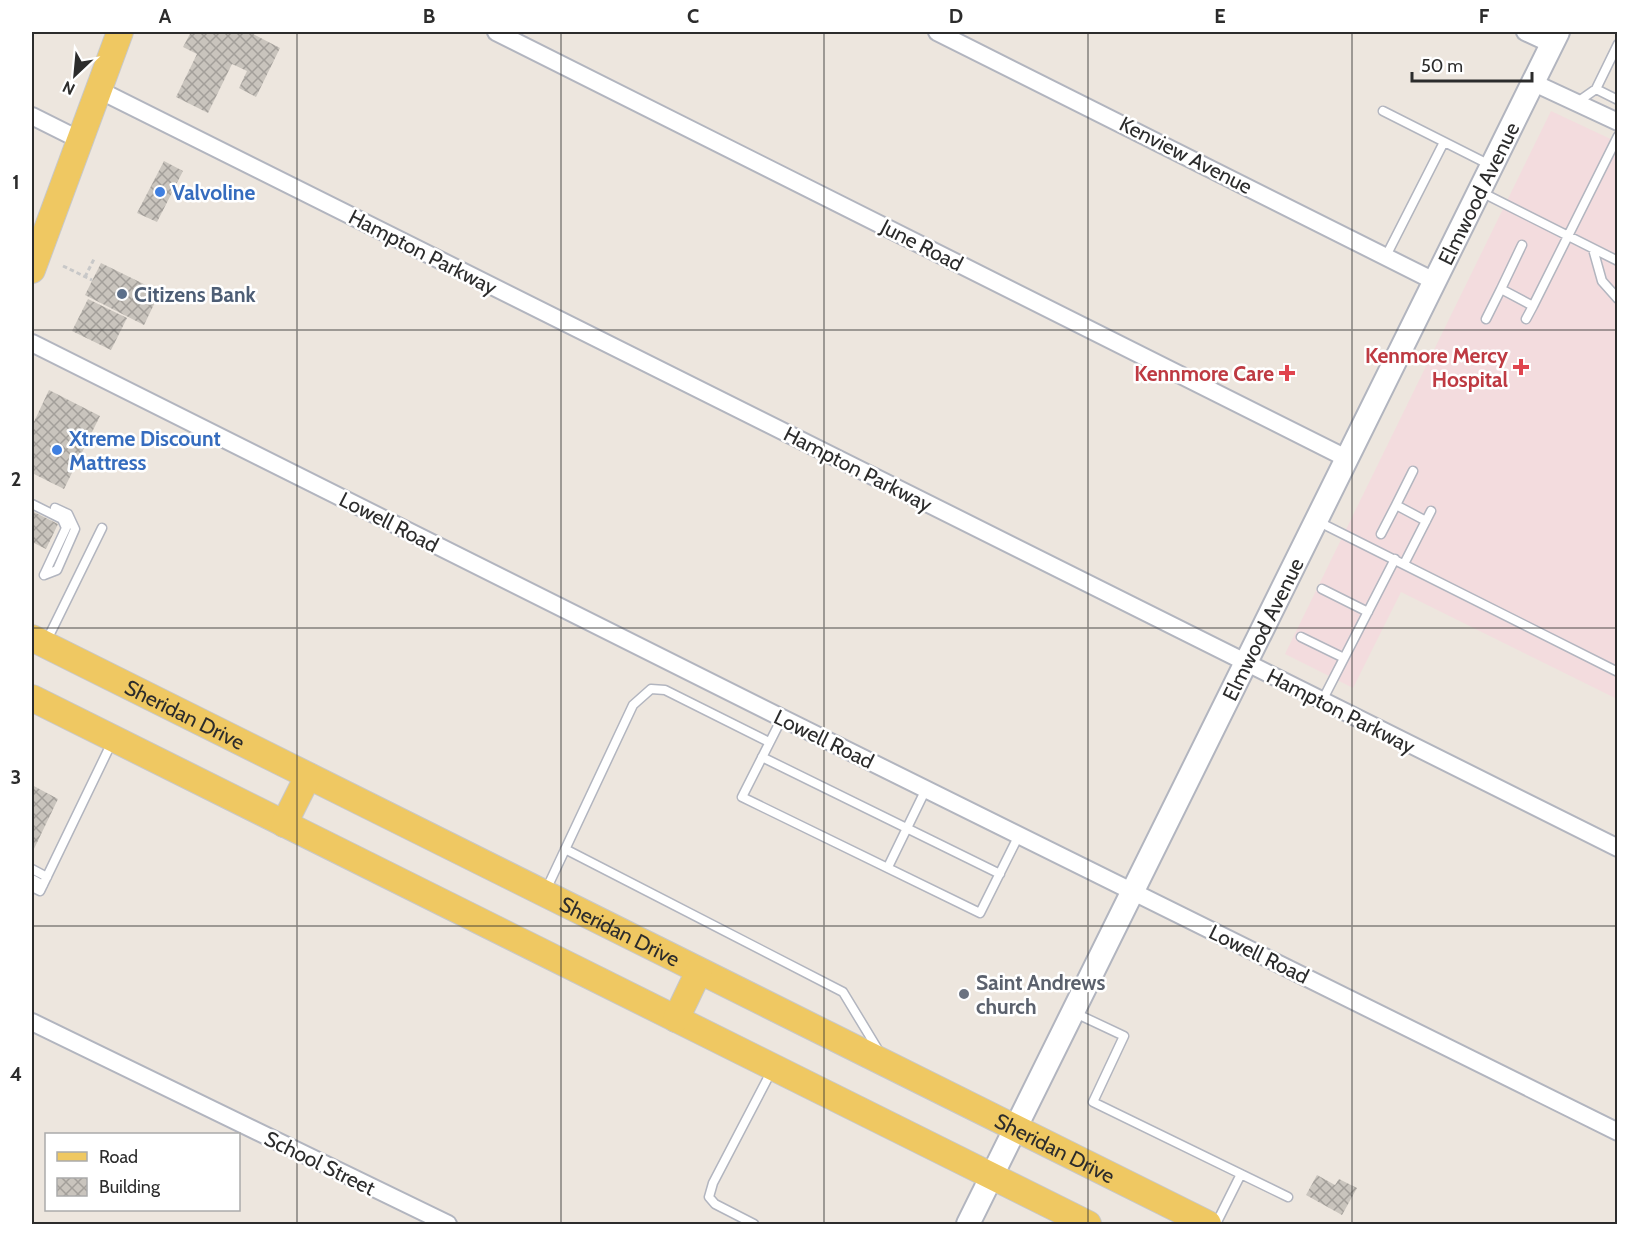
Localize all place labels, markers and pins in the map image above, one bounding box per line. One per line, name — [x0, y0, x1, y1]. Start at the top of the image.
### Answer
place label: Valvoline — [172, 180, 255, 205]
marker: Valvoline — [153, 185, 167, 199]
place label: Citizens Bank — [134, 282, 257, 307]
marker: Citizens Bank — [115, 287, 129, 301]
place label: Kenmore Mercy Hospital — [1365, 343, 1509, 392]
marker: Kenmore Mercy Hospital — [1512, 358, 1530, 376]
place label: Kennmore Care — [1134, 361, 1274, 386]
marker: Kennmore Care — [1278, 364, 1296, 382]
place label: Xtreme Discount Mattress — [68, 426, 221, 475]
marker: Xtreme Discount Mattress — [50, 443, 64, 457]
place label: Saint Andrews church — [976, 970, 1106, 1019]
marker: Saint Andrews church — [957, 987, 971, 1001]

